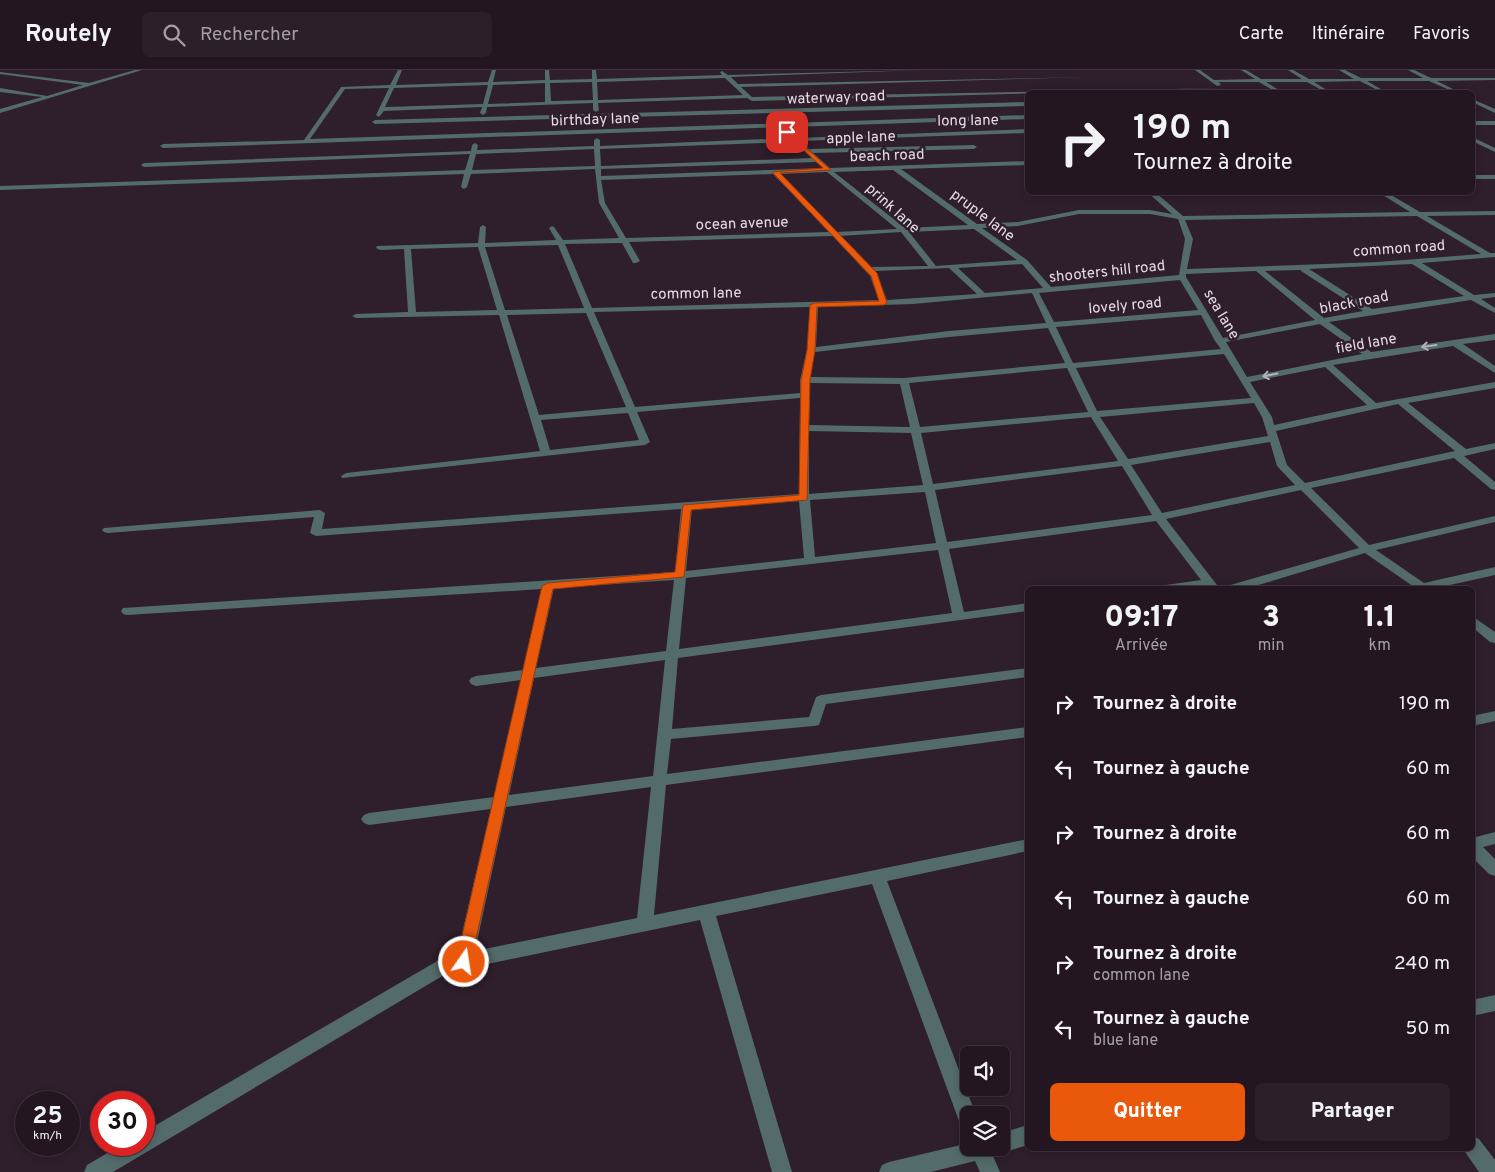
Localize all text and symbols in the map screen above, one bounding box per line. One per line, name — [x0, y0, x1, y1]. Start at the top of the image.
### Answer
search box — [142, 12, 492, 57]
text: Routely — [25, 20, 112, 50]
icon: search — [160, 21, 188, 49]
text: Rechercher — [200, 23, 299, 47]
text: Carte — [1239, 23, 1284, 46]
text: Itinéraire — [1312, 23, 1385, 46]
text: Favoris — [1413, 23, 1470, 46]
street label: waterway road — [787, 87, 886, 110]
text: 190 m — [1133, 107, 1231, 151]
street label: birthday lane — [550, 109, 640, 132]
icon: right — [1050, 110, 1115, 175]
pin — [766, 111, 808, 153]
street label: long lane — [937, 111, 999, 132]
icon: arrive — [773, 118, 801, 146]
street label: apple lane — [826, 128, 896, 149]
street label: beach road — [849, 146, 925, 167]
text: Tournez à droite — [1133, 150, 1293, 177]
street label: prink lane — [861, 180, 923, 238]
street label: pruple lane — [946, 186, 1018, 246]
street label: ocean avenue — [695, 213, 789, 236]
street label: common road — [1352, 237, 1446, 262]
street label: shooters hill road — [1048, 257, 1166, 288]
street label: common lane — [650, 284, 742, 305]
street label: sea lane — [1198, 286, 1243, 343]
street label: black road — [1318, 287, 1390, 319]
street label: lovely road — [1088, 294, 1163, 319]
street label: field lane — [1334, 330, 1398, 359]
one-way arrow — [1422, 342, 1438, 352]
one-way arrow — [1262, 371, 1278, 381]
text: 09:17 — [1104, 600, 1179, 637]
text: 3 — [1262, 600, 1280, 637]
text: 1.1 — [1364, 600, 1396, 637]
text: Arrivée — [1115, 636, 1168, 656]
text: min — [1258, 636, 1284, 656]
text: km — [1369, 636, 1391, 656]
icon: right — [1050, 690, 1078, 718]
text: Tournez à droite — [1093, 692, 1237, 716]
text: 190 m — [1399, 692, 1450, 716]
icon: left — [1050, 755, 1078, 783]
text: Tournez à gauche — [1093, 757, 1250, 781]
text: 60 m — [1406, 757, 1450, 781]
icon: right — [1050, 820, 1078, 848]
text: Tournez à droite — [1093, 822, 1237, 846]
text: 60 m — [1406, 822, 1450, 846]
icon: left — [1050, 885, 1078, 913]
text: Tournez à gauche — [1093, 887, 1250, 911]
text: 60 m — [1406, 887, 1450, 911]
position arrow — [437, 935, 489, 987]
text: Tournez à droite — [1093, 942, 1237, 966]
icon: right — [1050, 950, 1078, 978]
text: 240 m — [1394, 952, 1450, 976]
text: common lane — [1093, 966, 1190, 986]
text: Tournez à gauche — [1093, 1007, 1250, 1031]
icon: left — [1050, 1015, 1078, 1043]
text: 50 m — [1405, 1017, 1450, 1041]
text: blue lane — [1093, 1031, 1158, 1051]
map controls — [960, 1046, 1010, 1156]
button: sound — [960, 1046, 1010, 1096]
button: Quitter — [1050, 1083, 1245, 1141]
button: Partager — [1255, 1083, 1450, 1141]
speed limit sign: 30 — [90, 1091, 155, 1156]
text: 25 — [32, 1101, 63, 1133]
button: layers — [960, 1106, 1010, 1156]
text: km/h — [33, 1128, 62, 1144]

